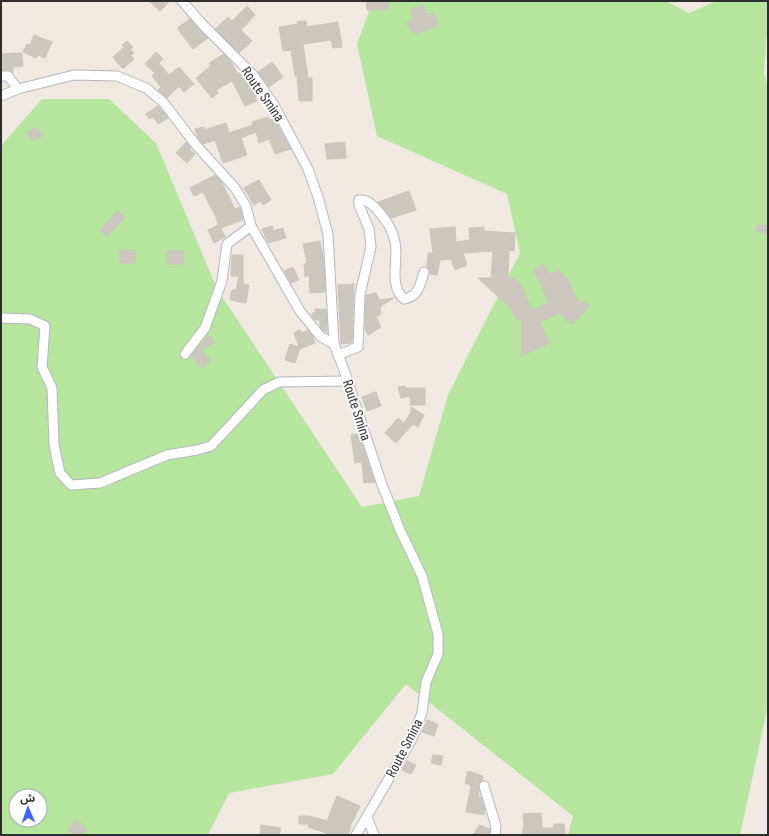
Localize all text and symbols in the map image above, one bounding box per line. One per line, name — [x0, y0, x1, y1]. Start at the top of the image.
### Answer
street label: Route Smina — [237, 63, 289, 126]
street label: Route Smina — [338, 377, 375, 443]
street label: Route Smina — [382, 716, 427, 781]
north arrow — [8, 788, 48, 828]
text: ش — [20, 792, 35, 805]

